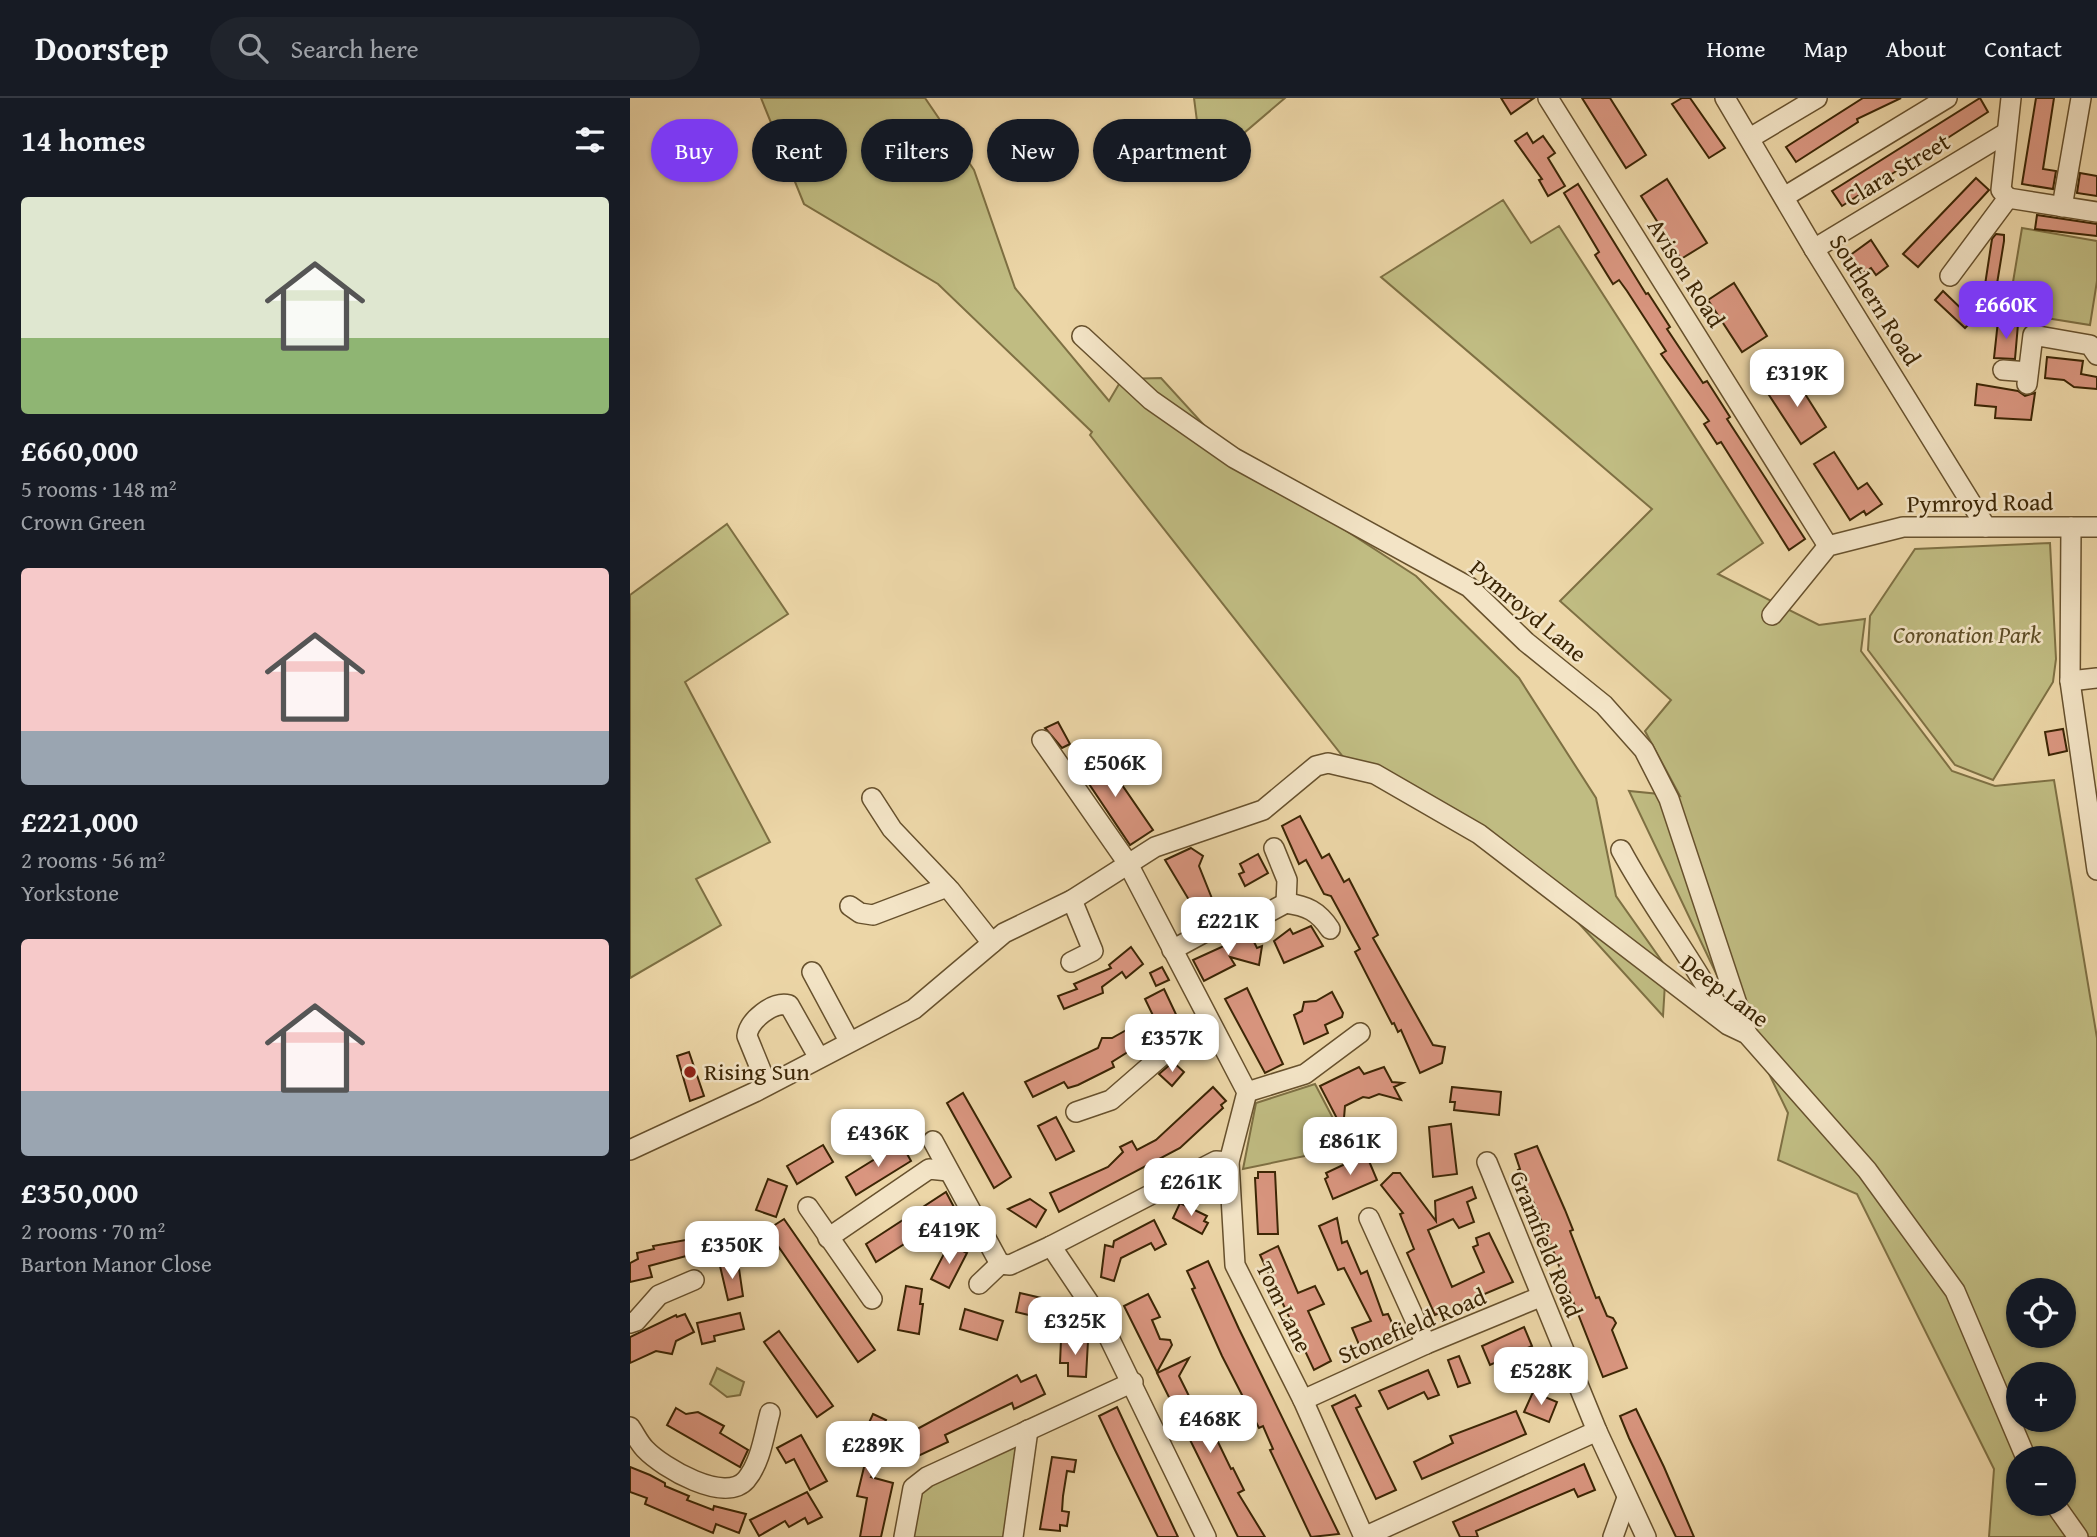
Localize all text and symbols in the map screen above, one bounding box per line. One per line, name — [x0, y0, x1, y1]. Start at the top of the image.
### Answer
search box — [210, 17, 700, 80]
text: Doorstep — [35, 24, 168, 72]
icon: search — [234, 29, 272, 67]
text: Search here — [290, 29, 419, 68]
text: Home — [1707, 31, 1766, 66]
text: Map — [1804, 31, 1848, 66]
text: About — [1886, 31, 1946, 66]
text: Contact — [1984, 31, 2062, 66]
text: 14 homes — [21, 118, 146, 162]
chip: Buy — [651, 119, 738, 182]
chip: Rent — [752, 119, 847, 182]
chip: Filters — [861, 119, 973, 182]
chip: New — [987, 119, 1079, 182]
chip: Apartment — [1093, 119, 1251, 182]
icon: filters — [571, 121, 609, 159]
street label: Clara Street — [1837, 124, 1957, 215]
street label: Avison Road — [1639, 211, 1734, 334]
street label: Southern Road — [1821, 227, 1930, 372]
icon: home — [252, 243, 378, 369]
pin: £660K — [1957, 282, 2055, 341]
text: £660K — [1975, 287, 2037, 320]
pin: £319K — [1748, 350, 1846, 409]
text: £319K — [1766, 355, 1828, 388]
text: £660,000 — [21, 428, 138, 472]
text: 5 rooms · 148 m² — [21, 472, 176, 505]
street label: Pymroyd Road — [1906, 484, 2054, 521]
text: Crown Green — [21, 505, 146, 538]
street label: Pymroyd Lane — [1462, 551, 1595, 670]
icon: home — [252, 614, 378, 740]
park label: Coronation Park — [1893, 617, 2041, 652]
pin: £506K — [1066, 740, 1164, 799]
text: £506K — [1084, 745, 1146, 778]
text: £221,000 — [21, 799, 138, 843]
text: 2 rooms · 56 m² — [21, 843, 165, 876]
text: Yorkstone — [21, 876, 119, 909]
pin: £221K — [1179, 898, 1277, 957]
text: £221K — [1197, 903, 1259, 936]
street label: Deep Lane — [1674, 946, 1777, 1036]
icon: home — [252, 985, 378, 1111]
pin: £357K — [1123, 1014, 1221, 1074]
text: £357K — [1141, 1020, 1203, 1053]
place label: Rising Sun — [704, 1054, 810, 1089]
marker: Rising Sun — [682, 1064, 698, 1080]
pin: £436K — [829, 1110, 927, 1169]
text: £436K — [847, 1115, 909, 1148]
pin: £861K — [1301, 1118, 1399, 1177]
text: £861K — [1319, 1123, 1381, 1156]
pin: £261K — [1142, 1158, 1240, 1218]
text: £261K — [1160, 1164, 1222, 1197]
street label: Gramfield Road — [1501, 1165, 1592, 1323]
text: £350,000 — [21, 1170, 138, 1214]
pin: £419K — [900, 1206, 998, 1266]
text: £419K — [918, 1212, 980, 1245]
text: 2 rooms · 70 m² — [21, 1214, 165, 1247]
pin: £350K — [683, 1222, 781, 1281]
text: £350K — [701, 1227, 763, 1260]
text: Barton Manor Close — [21, 1247, 212, 1280]
street label: Tom Lane — [1247, 1255, 1322, 1358]
map controls — [2006, 1278, 2076, 1516]
button: locate — [2006, 1278, 2076, 1348]
street label: Stonefield Road — [1332, 1279, 1492, 1373]
pin: £325K — [1026, 1298, 1124, 1357]
text: £325K — [1044, 1303, 1106, 1336]
pin: £528K — [1492, 1348, 1590, 1407]
text: £528K — [1510, 1353, 1572, 1386]
button: + — [2006, 1362, 2076, 1432]
pin: £468K — [1161, 1396, 1259, 1455]
text: £468K — [1179, 1401, 1241, 1434]
pin: £289K — [824, 1422, 922, 1481]
text: £289K — [842, 1427, 904, 1460]
button: − — [2006, 1446, 2076, 1516]

